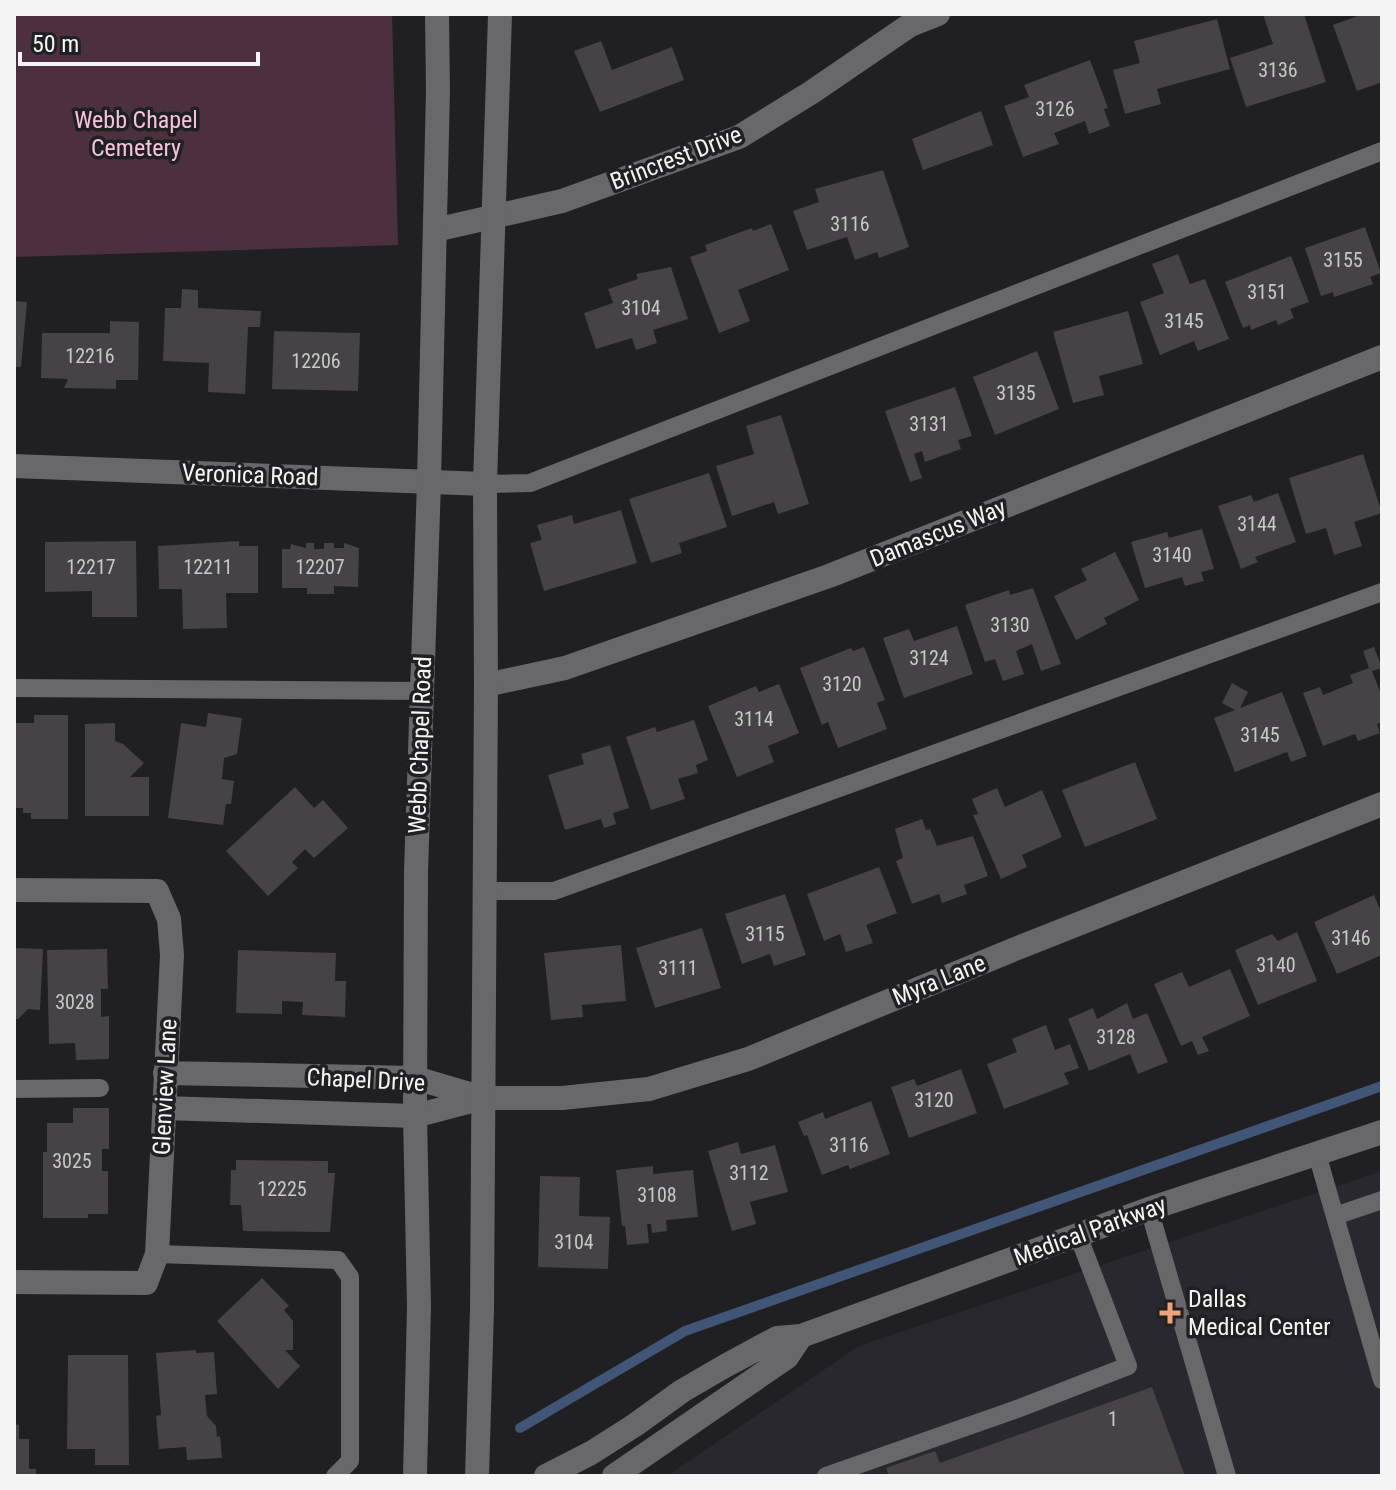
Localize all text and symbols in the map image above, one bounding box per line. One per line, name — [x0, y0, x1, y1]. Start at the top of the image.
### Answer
scale bar — [20, 16, 258, 66]
text: 50 m — [32, 30, 79, 58]
house number: 3136 — [1258, 58, 1298, 82]
house number: 3126 — [1035, 97, 1075, 121]
park label: Webb Chapel Cemetery — [74, 106, 198, 162]
street label: Brincrest Drive — [606, 120, 746, 196]
house number: 3116 — [830, 212, 870, 236]
house number: 3155 — [1323, 248, 1363, 272]
house number: 3151 — [1247, 280, 1287, 304]
house number: 3104 — [621, 296, 661, 320]
house number: 3145 — [1164, 309, 1204, 333]
house number: 12216 — [65, 344, 115, 368]
house number: 12206 — [291, 349, 341, 373]
house number: 3135 — [996, 381, 1036, 405]
house number: 3131 — [909, 412, 949, 436]
street label: Veronica Road — [181, 459, 319, 491]
street label: Damascus Way — [866, 493, 1010, 573]
house number: 3144 — [1237, 512, 1277, 536]
house number: 3140 — [1152, 543, 1192, 567]
house number: 12217 — [66, 555, 116, 579]
house number: 12211 — [183, 555, 233, 579]
house number: 12207 — [295, 555, 345, 579]
house number: 3130 — [990, 613, 1030, 637]
house number: 3124 — [909, 646, 949, 670]
street label: Webb Chapel Road — [403, 656, 437, 834]
house number: 3120 — [822, 672, 862, 696]
house number: 3114 — [734, 707, 774, 731]
house number: 3145 — [1240, 723, 1280, 747]
house number: 3115 — [745, 922, 785, 946]
house number: 3146 — [1331, 926, 1371, 950]
street label: Myra Lane — [888, 949, 990, 1011]
house number: 3140 — [1256, 953, 1296, 977]
house number: 3111 — [658, 956, 698, 980]
house number: 3028 — [55, 990, 95, 1014]
street label: Glenview Lane — [147, 1018, 183, 1156]
house number: 3128 — [1096, 1025, 1136, 1049]
street label: Chapel Drive — [306, 1063, 426, 1097]
house number: 3120 — [914, 1088, 954, 1112]
house number: 3116 — [829, 1133, 869, 1157]
house number: 3025 — [52, 1149, 92, 1173]
house number: 3112 — [729, 1161, 769, 1185]
house number: 12225 — [257, 1177, 307, 1201]
house number: 3108 — [637, 1183, 677, 1207]
street label: Medical Parkway — [1010, 1190, 1170, 1272]
house number: 3104 — [554, 1230, 594, 1254]
place label: Dallas Medical Center — [1188, 1285, 1331, 1341]
marker: Dallas Medical Center — [1159, 1302, 1181, 1324]
house number: 1 — [1108, 1407, 1118, 1431]

